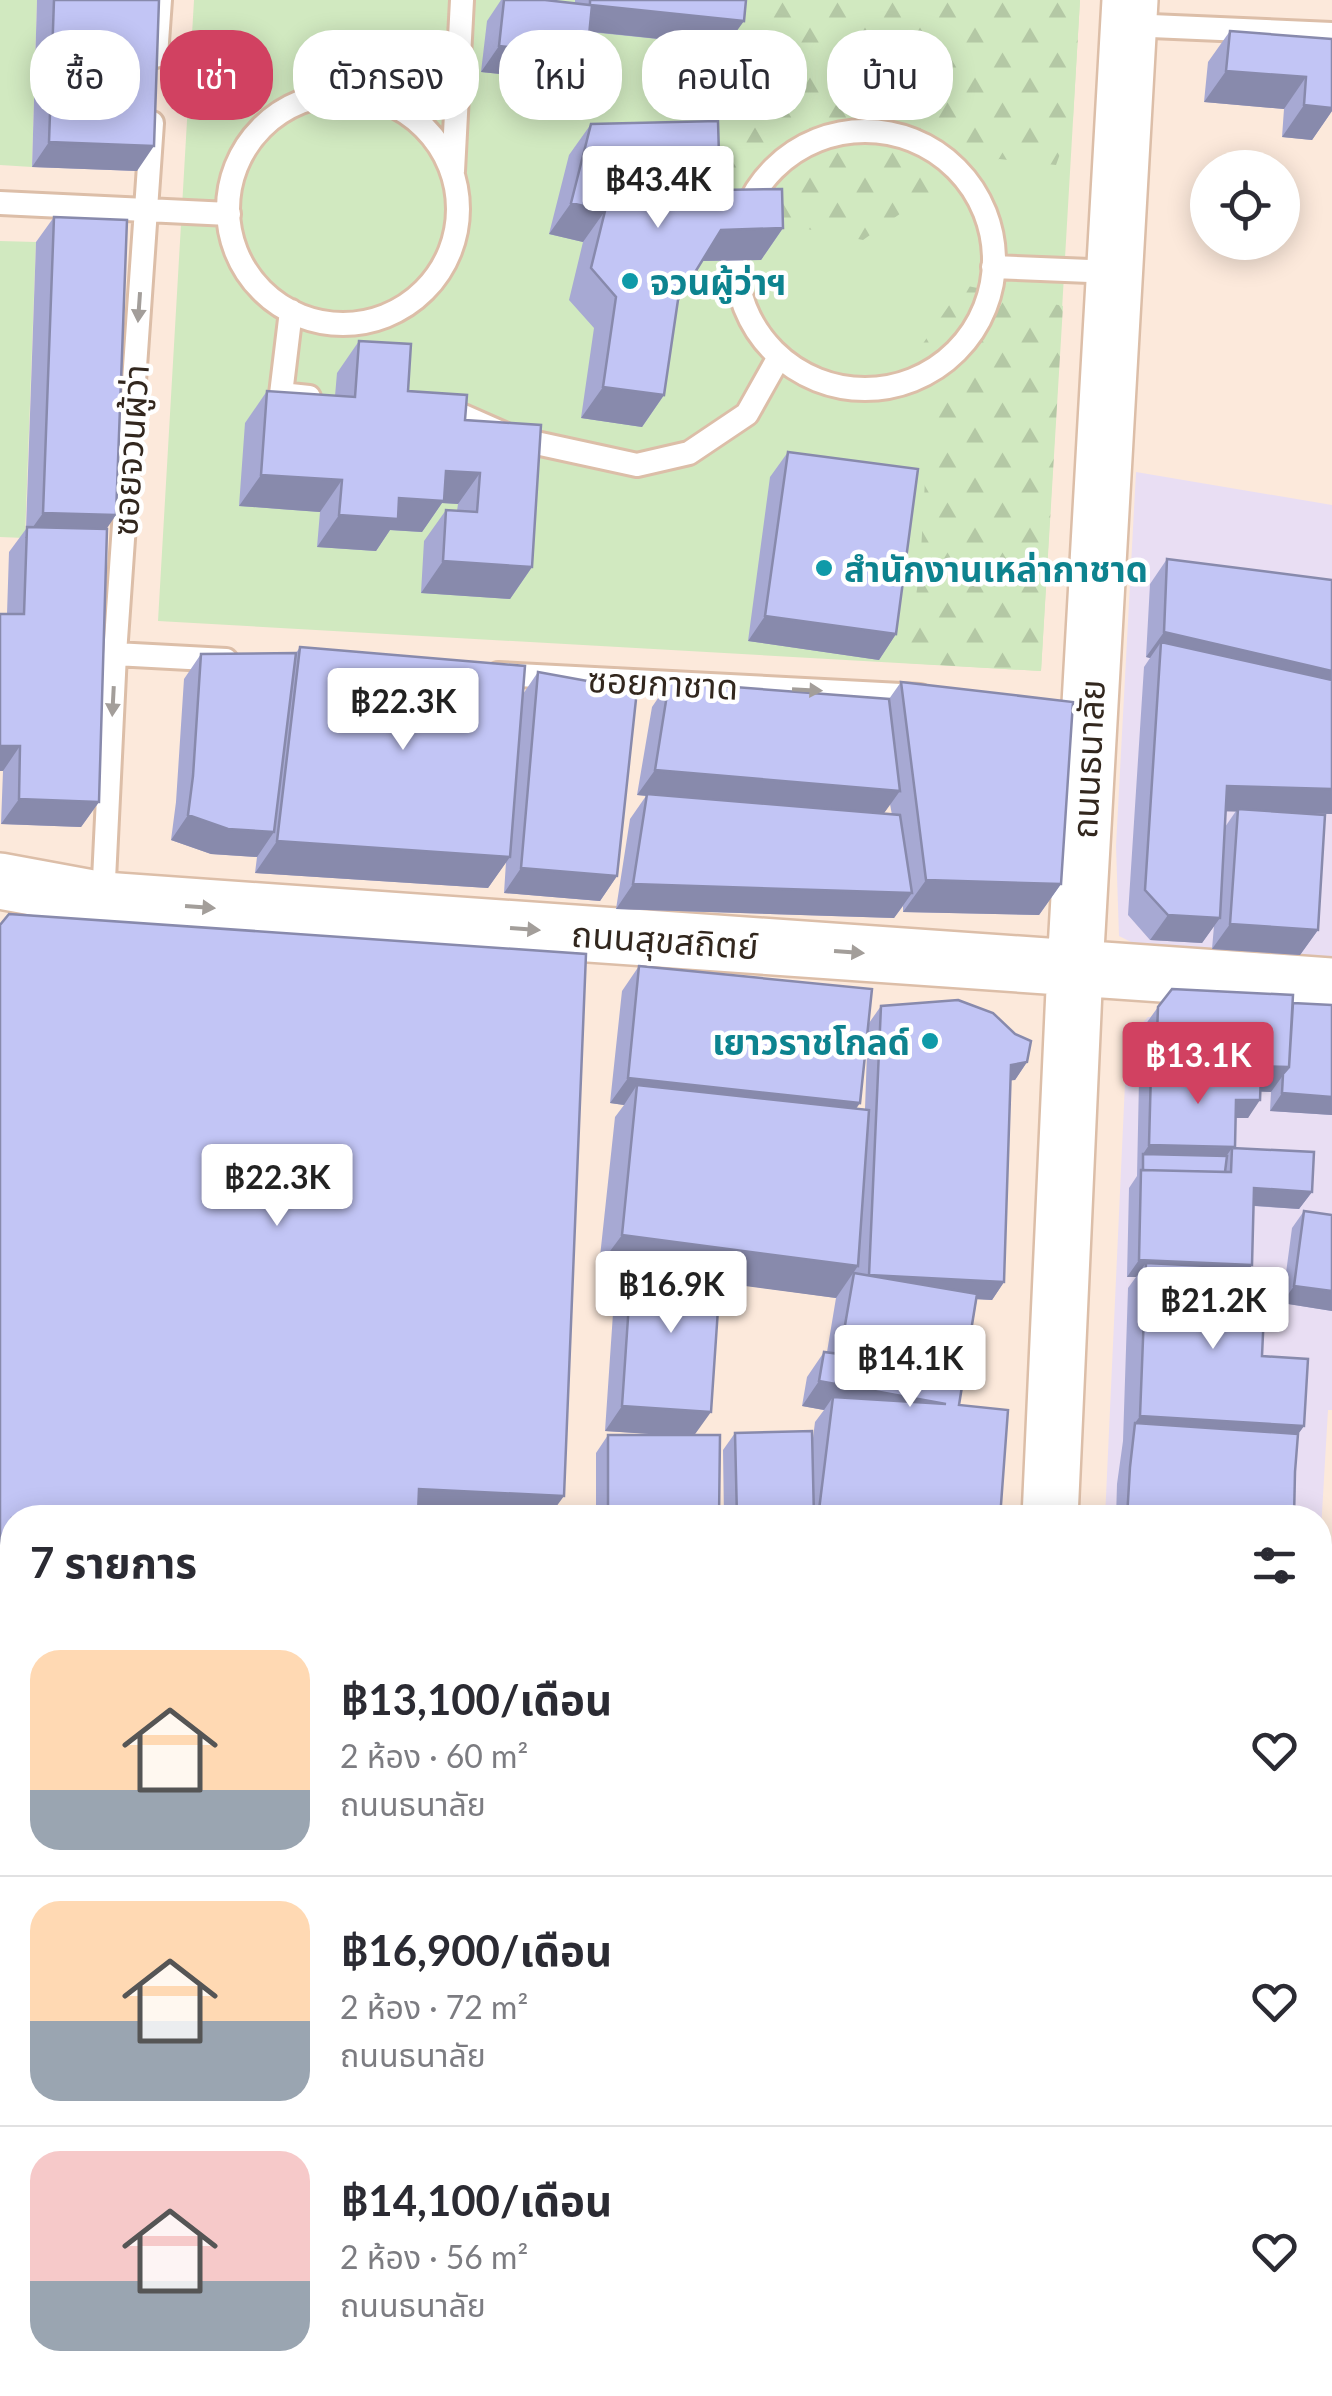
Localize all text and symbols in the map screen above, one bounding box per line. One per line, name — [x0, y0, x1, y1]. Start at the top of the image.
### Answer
chip: ซื้อ — [30, 30, 140, 120]
chip: เช่า — [160, 30, 273, 120]
chip: ตัวกรอง — [293, 30, 479, 120]
chip: ใหม่ — [499, 30, 622, 120]
chip: คอนโด — [642, 30, 807, 120]
chip: บ้าน — [827, 30, 953, 120]
pin: ฿43.4K — [577, 146, 739, 231]
map controls — [1190, 150, 1300, 260]
button: locate — [1190, 150, 1300, 260]
text: ฿43.4K — [605, 159, 711, 198]
place label: จวนผู้ว่าฯ — [650, 260, 786, 304]
marker: จวนผู้ว่าฯ — [619, 270, 641, 292]
one-way arrow — [131, 291, 147, 323]
street label: ซอยจวนผู้ว่า — [102, 363, 158, 537]
place label: สำนักงานเหล่ากาชาด — [844, 547, 1148, 589]
marker: สำนักงานเหล่ากาชาด — [813, 557, 835, 579]
street label: ซอยกาชาด — [587, 657, 739, 707]
pin: ฿22.3K — [322, 668, 484, 753]
street label: ถนนธนาลัย — [1062, 678, 1112, 840]
text: ฿22.3K — [350, 681, 456, 720]
one-way arrow — [791, 682, 823, 698]
one-way arrow — [105, 685, 121, 717]
one-way arrow — [185, 899, 217, 915]
street label: ถนนสุขสถิตย์ — [570, 912, 760, 968]
one-way arrow — [509, 922, 541, 938]
one-way arrow — [833, 944, 865, 960]
place label: เยาวราชโกลด์ — [712, 1020, 910, 1062]
pin: ฿13.1K — [1117, 1022, 1279, 1107]
marker: เยาวราชโกลด์ — [919, 1030, 941, 1052]
text: ฿13.1K — [1145, 1035, 1251, 1074]
pin: ฿22.3K — [196, 1144, 358, 1229]
text: ฿22.3K — [224, 1157, 330, 1196]
pin: ฿16.9K — [590, 1251, 752, 1336]
text: ฿16.9K — [618, 1264, 724, 1303]
pin: ฿21.2K — [1132, 1267, 1294, 1352]
text: ฿21.2K — [1160, 1280, 1266, 1319]
pin: ฿14.1K — [829, 1325, 991, 1410]
text: ฿14.1K — [857, 1338, 963, 1377]
text: 7 รายการ — [30, 1537, 197, 1587]
icon: filters — [1247, 1538, 1302, 1593]
text: ฿13,100/เดือน — [340, 1674, 612, 1724]
icon: home — [110, 1690, 230, 1810]
icon: heart — [1247, 1723, 1302, 1778]
text: 2 ห้อง · 60 m² — [340, 1736, 528, 1775]
text: ถนนธนาลัย — [340, 1784, 486, 1823]
text: ฿16,900/เดือน — [340, 1925, 612, 1975]
icon: home — [110, 1941, 230, 2061]
icon: heart — [1247, 1974, 1302, 2029]
text: 2 ห้อง · 72 m² — [340, 1987, 528, 2026]
text: ถนนธนาลัย — [340, 2035, 486, 2074]
text: ฿14,100/เดือน — [340, 2175, 612, 2225]
icon: home — [110, 2191, 230, 2311]
icon: heart — [1247, 2224, 1302, 2279]
text: 2 ห้อง · 56 m² — [340, 2237, 528, 2276]
text: ถนนธนาลัย — [340, 2285, 486, 2324]

